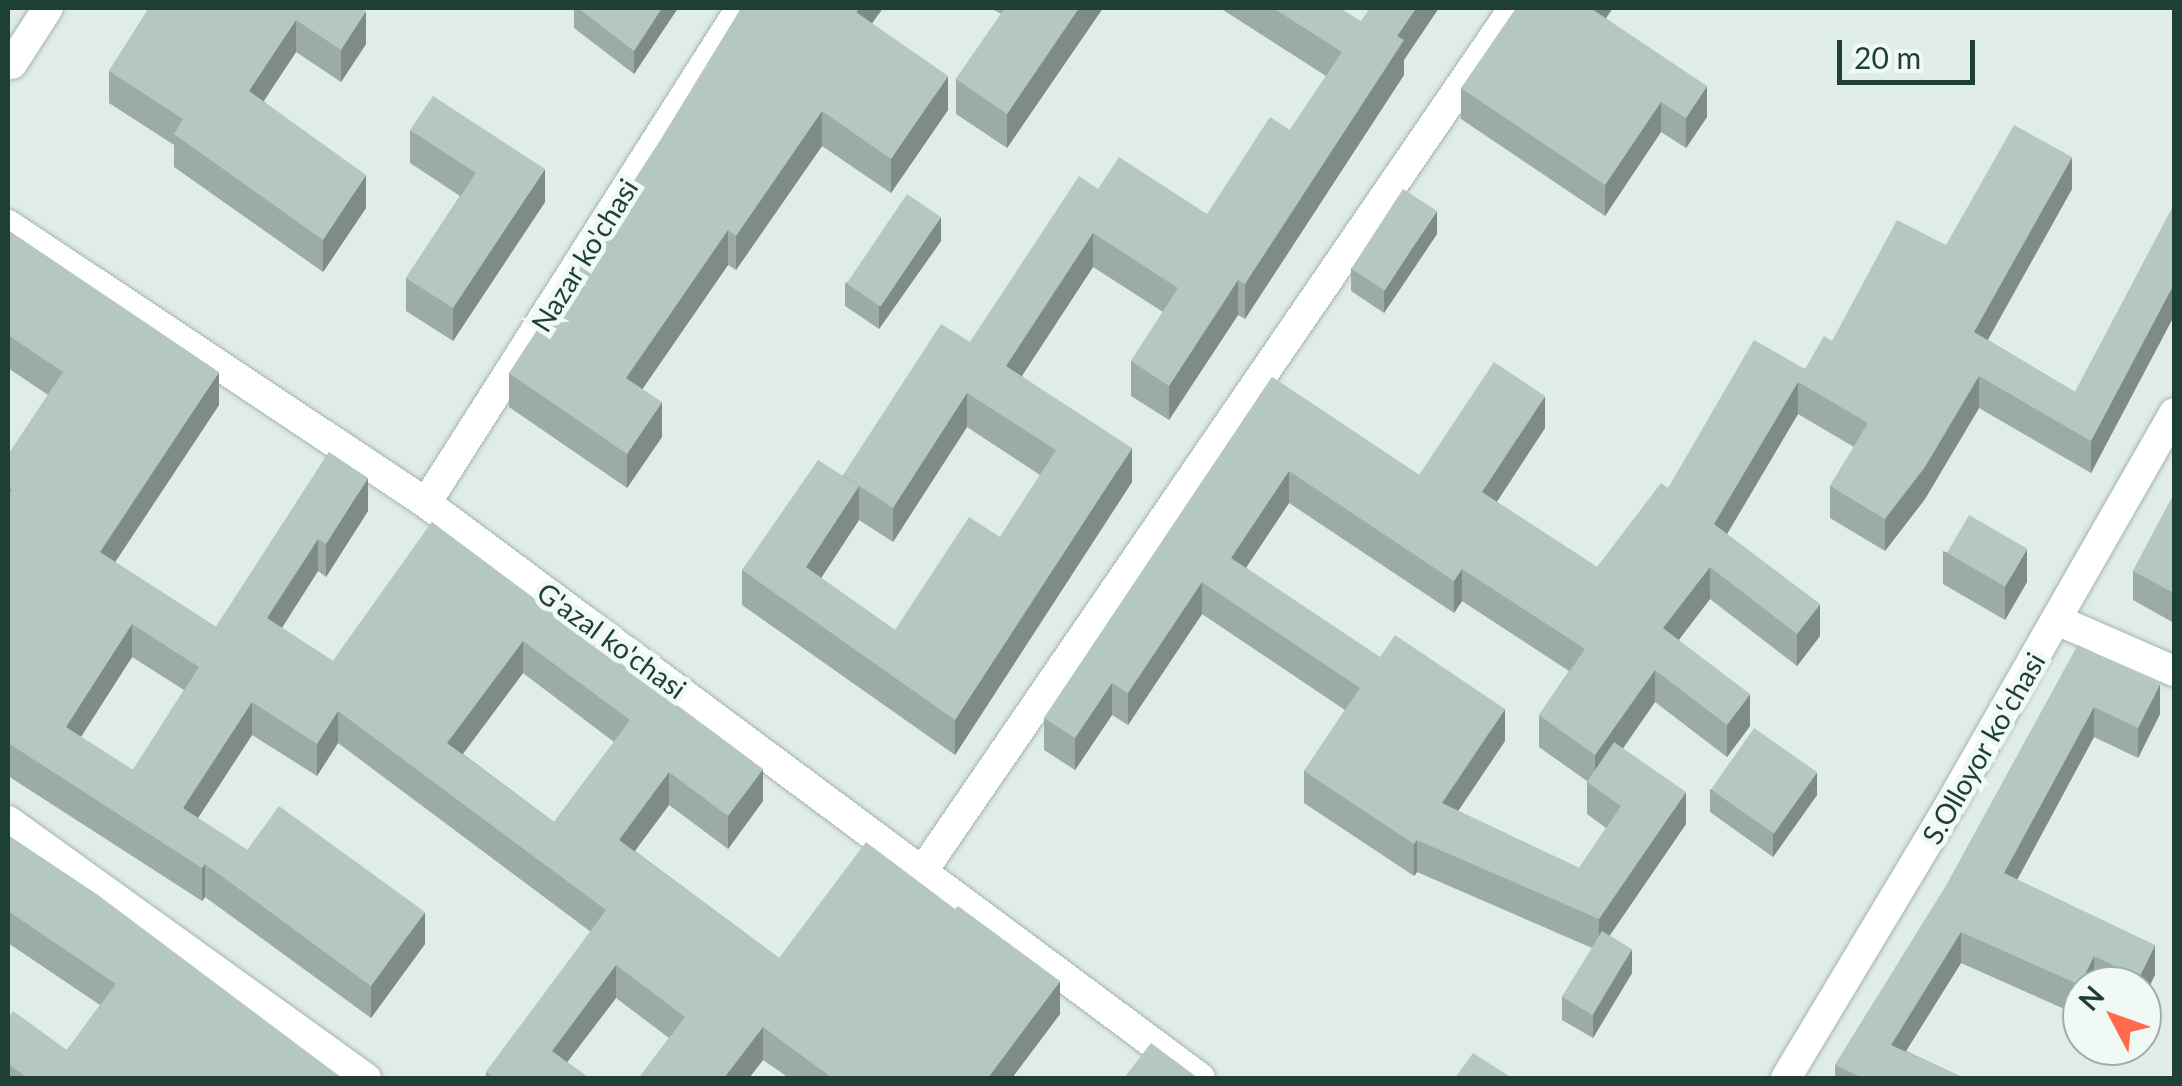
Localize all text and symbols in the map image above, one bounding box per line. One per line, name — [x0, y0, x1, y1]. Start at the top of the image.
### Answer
scale bar — [1842, 20, 1980, 82]
text: 20 m — [1854, 39, 1921, 75]
street label: Nazar ko'chasi — [524, 172, 644, 338]
street label: G'azal ko'chasi — [531, 575, 693, 705]
street label: S.Olloyor koʻchasi — [1914, 646, 2052, 850]
north arrow — [2062, 966, 2162, 1066]
text: N — [2071, 978, 2111, 1017]

